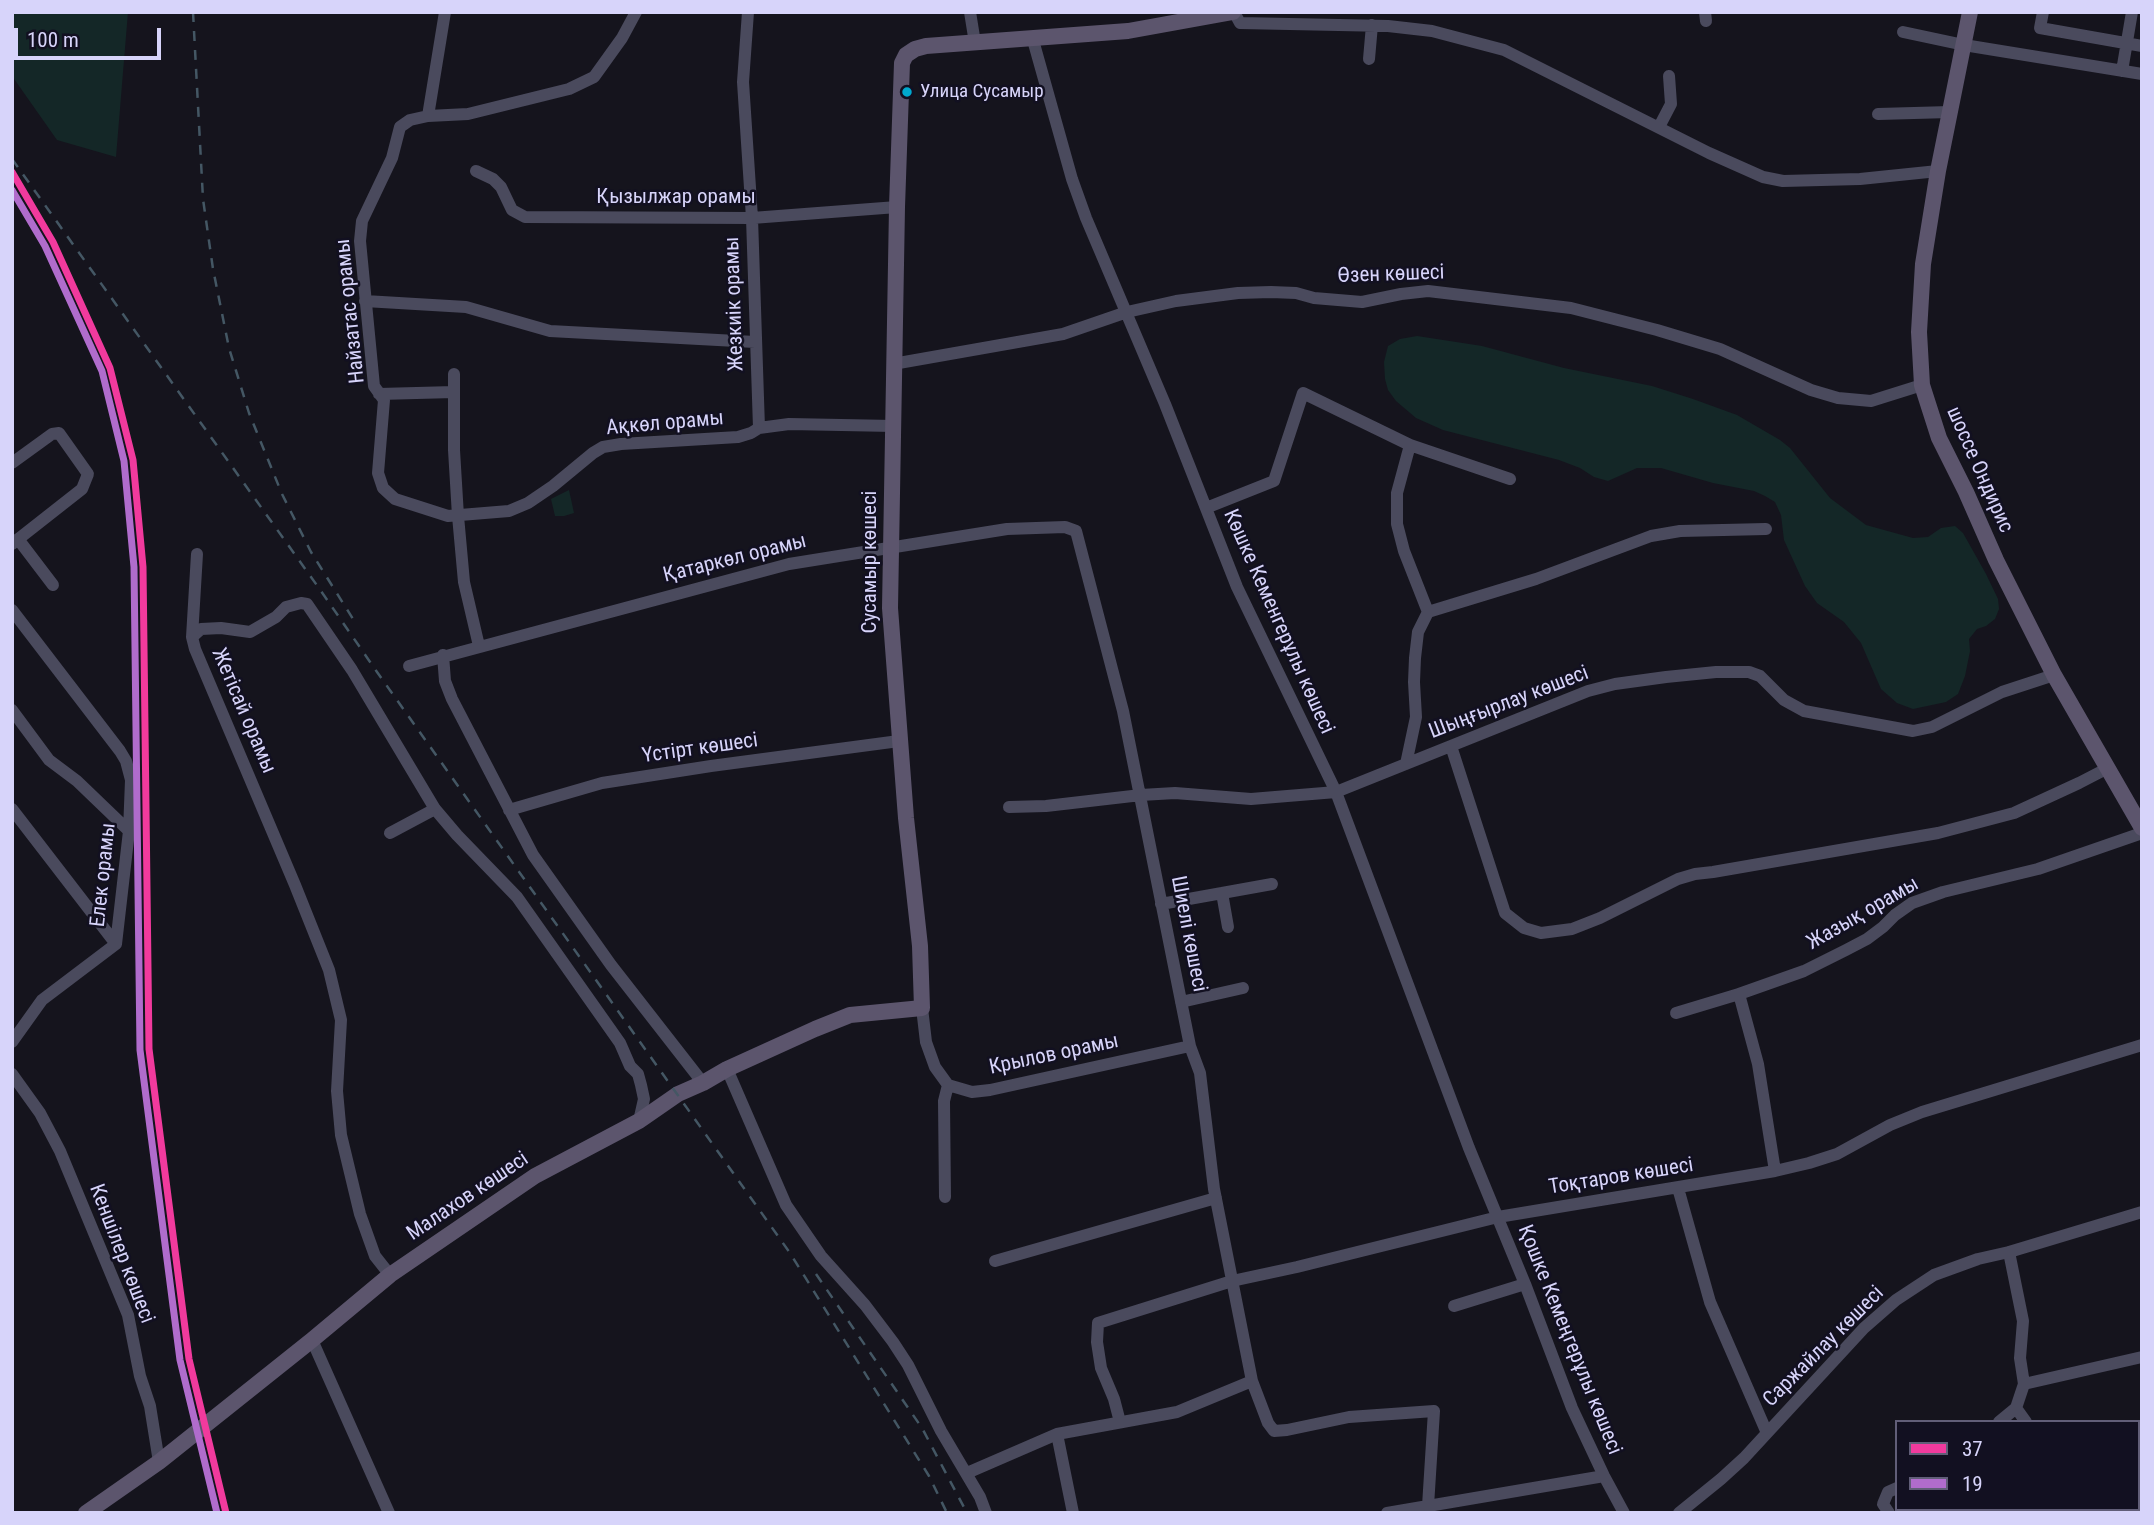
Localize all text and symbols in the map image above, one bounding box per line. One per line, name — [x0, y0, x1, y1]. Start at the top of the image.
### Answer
scale bar — [18, 14, 164, 58]
text: 100 m — [27, 28, 79, 52]
place label: Улица Сусамыр — [920, 81, 1044, 103]
marker: Улица Сусамыр — [900, 85, 914, 99]
street label: Қызылжар орамы — [596, 185, 756, 211]
street label: Жезкиік орамы — [720, 236, 750, 372]
street label: Найзатас орамы — [331, 237, 371, 385]
street label: Өзен көшесі — [1337, 261, 1445, 289]
street label: шоссе Ондирис — [1940, 403, 2018, 537]
street label: Ақкөл орамы — [605, 406, 725, 442]
street label: Сусамыр көшесі — [858, 491, 884, 633]
street label: Көшке Кеменгерұлы көшесі — [1217, 506, 1339, 738]
street label: Қатаркөл орамы — [661, 529, 809, 589]
street label: Жетісай орамы — [205, 644, 281, 778]
street label: Шыңғырлау көшесі — [1426, 661, 1592, 745]
street label: Үстірт көшесі — [641, 728, 759, 770]
street label: Елек орамы — [86, 822, 122, 928]
street label: Жазық орамы — [1803, 872, 1923, 956]
street label: Шиелі көшесі — [1164, 874, 1212, 994]
street label: Крылов орамы — [987, 1029, 1121, 1081]
street label: Малахов көшесі — [402, 1147, 534, 1247]
street label: Тоқтаров көшесі — [1547, 1153, 1695, 1201]
street label: Кеншілер көшесі — [83, 1181, 159, 1327]
street label: Қошке Кемеңгерұлы көшесі — [1511, 1222, 1627, 1458]
street label: Саржайлау көшесі — [1758, 1281, 1890, 1413]
legend — [1895, 1420, 2140, 1511]
text: 37 — [1962, 1437, 1983, 1461]
text: 19 — [1962, 1472, 1983, 1496]

